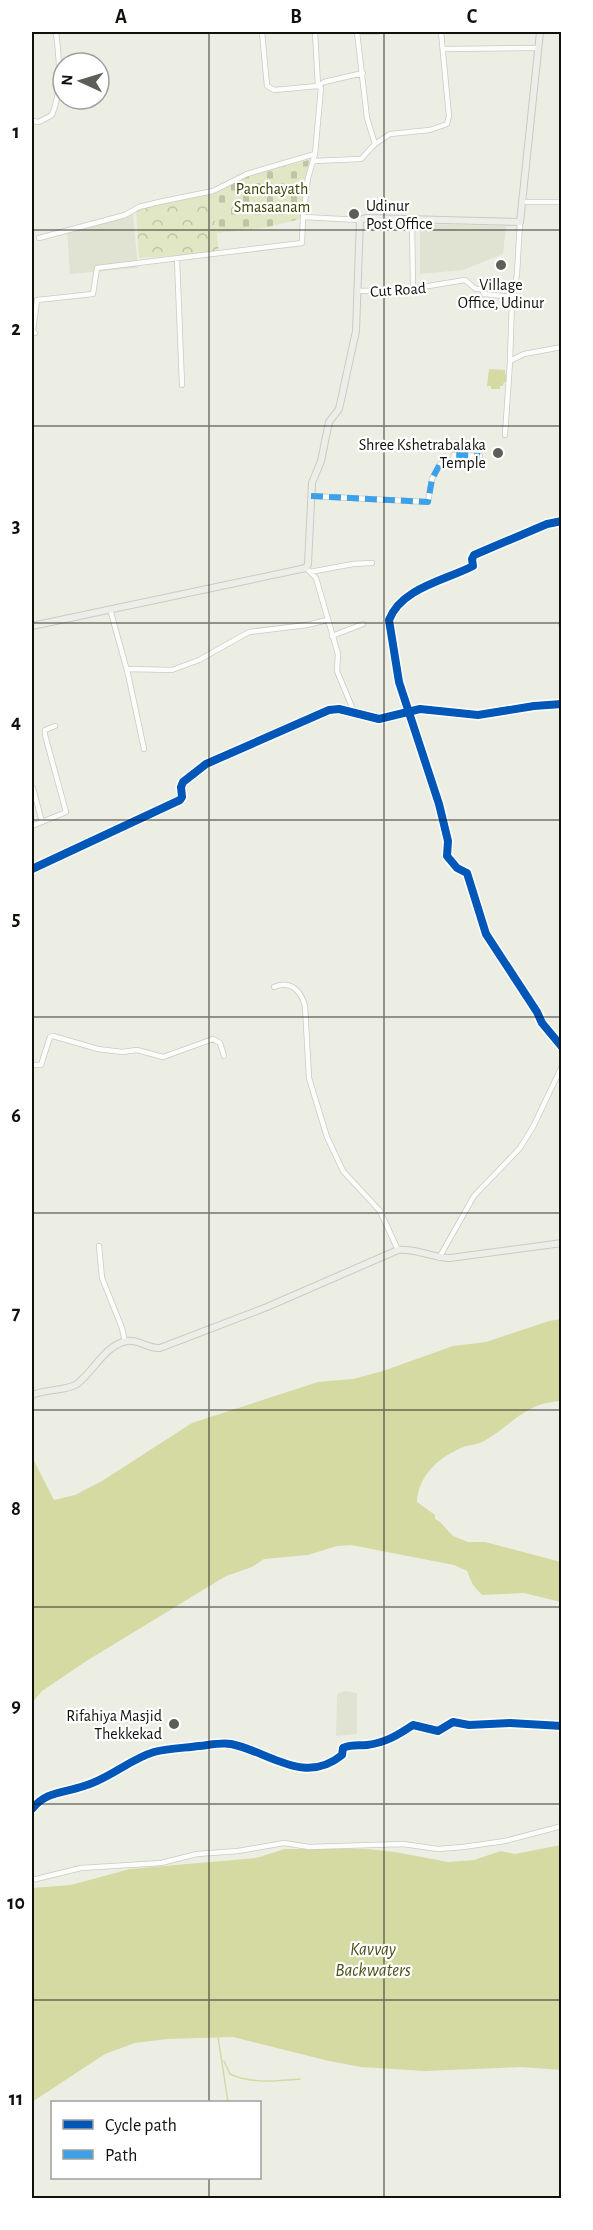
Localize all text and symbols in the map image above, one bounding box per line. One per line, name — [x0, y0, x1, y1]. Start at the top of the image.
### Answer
text: A — [115, 7, 127, 27]
text: B — [290, 7, 302, 27]
text: C — [467, 7, 478, 27]
north arrow — [51, 51, 111, 111]
text: N — [59, 74, 75, 86]
text: 1 — [12, 122, 20, 142]
park label: Panchayath Smasaanam — [234, 181, 310, 215]
place label: Udinur Post Office — [366, 198, 433, 232]
marker: Udinur Post Office — [347, 207, 361, 221]
marker: Village Office, Udinur — [494, 258, 508, 272]
place label: Village Office, Udinur — [458, 277, 545, 311]
street label: Cut Road — [370, 280, 426, 300]
text: 2 — [11, 319, 21, 339]
place label: Shree Kshetrabalaka Temple — [359, 437, 486, 471]
marker: Shree Kshetrabalaka Temple — [491, 446, 505, 460]
text: 3 — [12, 516, 20, 536]
text: 4 — [11, 712, 21, 732]
text: 5 — [12, 909, 20, 929]
text: 6 — [11, 1106, 21, 1126]
text: 7 — [12, 1303, 21, 1323]
text: 8 — [11, 1499, 21, 1519]
text: 9 — [11, 1696, 21, 1716]
place label: Rifahiya Masjid Thekkekad — [66, 1708, 162, 1742]
marker: Rifahiya Masjid Thekkekad — [167, 1717, 181, 1731]
text: 10 — [7, 1893, 25, 1913]
water label: Kavvay Backwaters — [335, 1941, 411, 1980]
text: 11 — [9, 2089, 23, 2109]
legend — [51, 2101, 261, 2179]
text: Cycle path — [105, 2117, 177, 2135]
text: Path — [105, 2147, 137, 2165]

